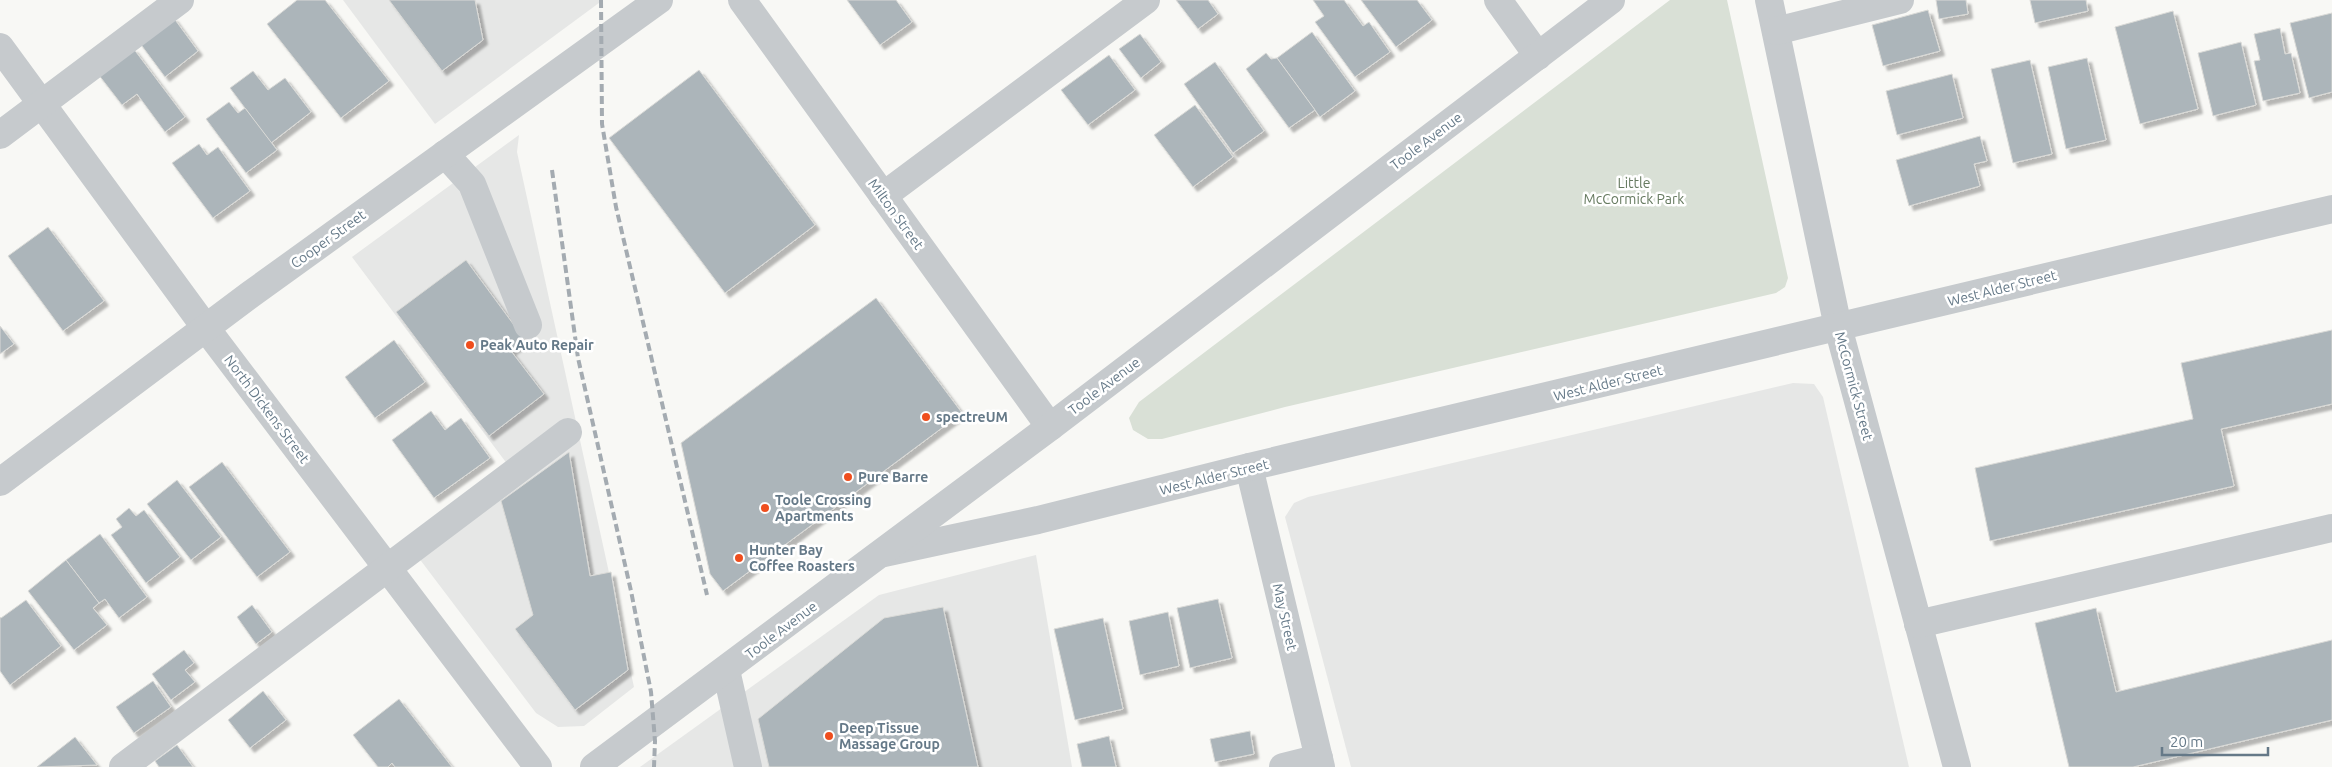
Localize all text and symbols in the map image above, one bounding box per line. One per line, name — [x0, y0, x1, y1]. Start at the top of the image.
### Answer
street label: Toole Avenue — [1387, 109, 1465, 173]
park label: Little McCormick Park — [1584, 175, 1684, 207]
street label: Milton Street — [865, 176, 927, 253]
street label: Cooper Street — [288, 206, 369, 271]
street label: West Alder Street — [1946, 267, 2059, 309]
street label: McCormick Street — [1832, 330, 1876, 443]
place label: Peak Auto Repair — [480, 337, 594, 353]
marker: Peak Auto Repair — [464, 339, 476, 351]
street label: North Dickens Street — [221, 352, 313, 466]
street label: Toole Avenue — [1065, 354, 1143, 418]
street label: West Alder Street — [1552, 362, 1665, 404]
place label: spectreUM — [936, 409, 1008, 425]
marker: spectreUM — [920, 411, 932, 423]
street label: West Alder Street — [1158, 456, 1271, 498]
place label: Pure Barre — [858, 469, 928, 485]
marker: Pure Barre — [842, 471, 854, 483]
place label: Toole Crossing Apartments — [775, 492, 872, 524]
marker: Toole Crossing Apartments — [759, 502, 771, 514]
place label: Hunter Bay Coffee Roasters — [749, 542, 855, 574]
marker: Hunter Bay Coffee Roasters — [733, 552, 745, 564]
street label: May Street — [1270, 582, 1301, 653]
street label: Toole Avenue — [742, 598, 820, 662]
place label: Deep Tissue Massage Group — [839, 720, 940, 752]
scale bar — [2162, 724, 2268, 756]
marker: Deep Tissue Massage Group — [823, 730, 835, 742]
text: 20 m — [2170, 733, 2203, 750]

